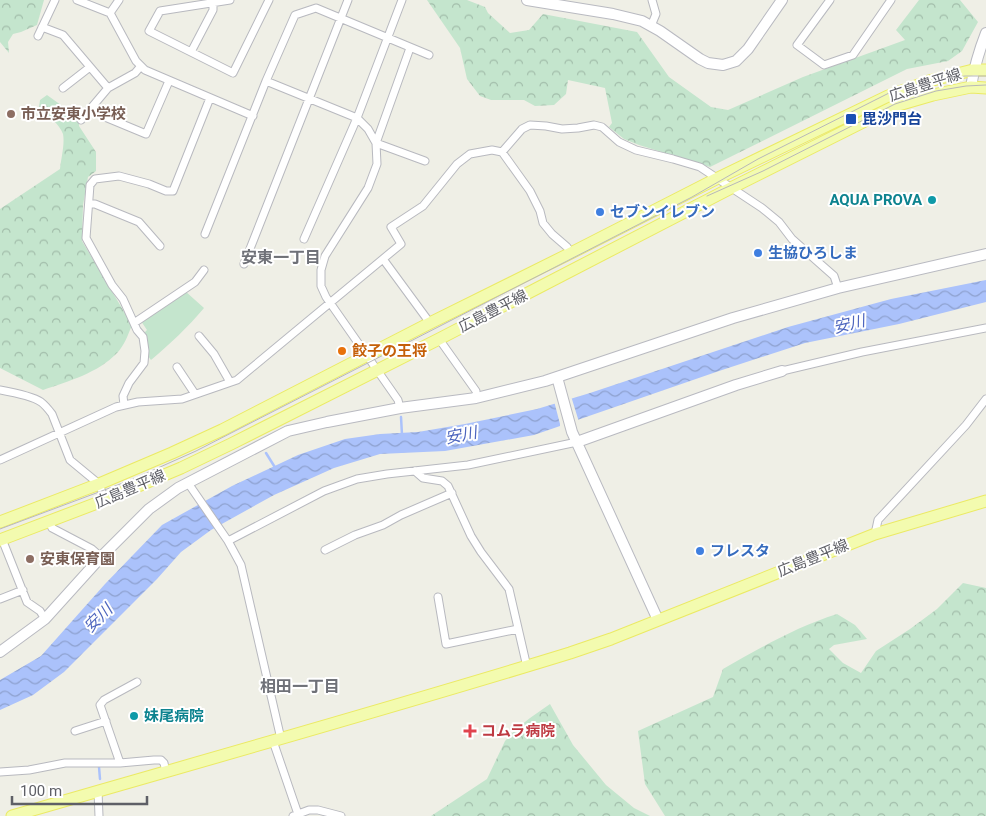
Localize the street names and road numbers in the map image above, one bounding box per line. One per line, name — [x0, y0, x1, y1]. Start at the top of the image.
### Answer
street label: 広島豊平線 — [887, 65, 963, 105]
street label: 広島豊平線 — [455, 286, 531, 336]
street label: 広島豊平線 — [92, 466, 168, 512]
street label: 広島豊平線 — [775, 536, 851, 580]

